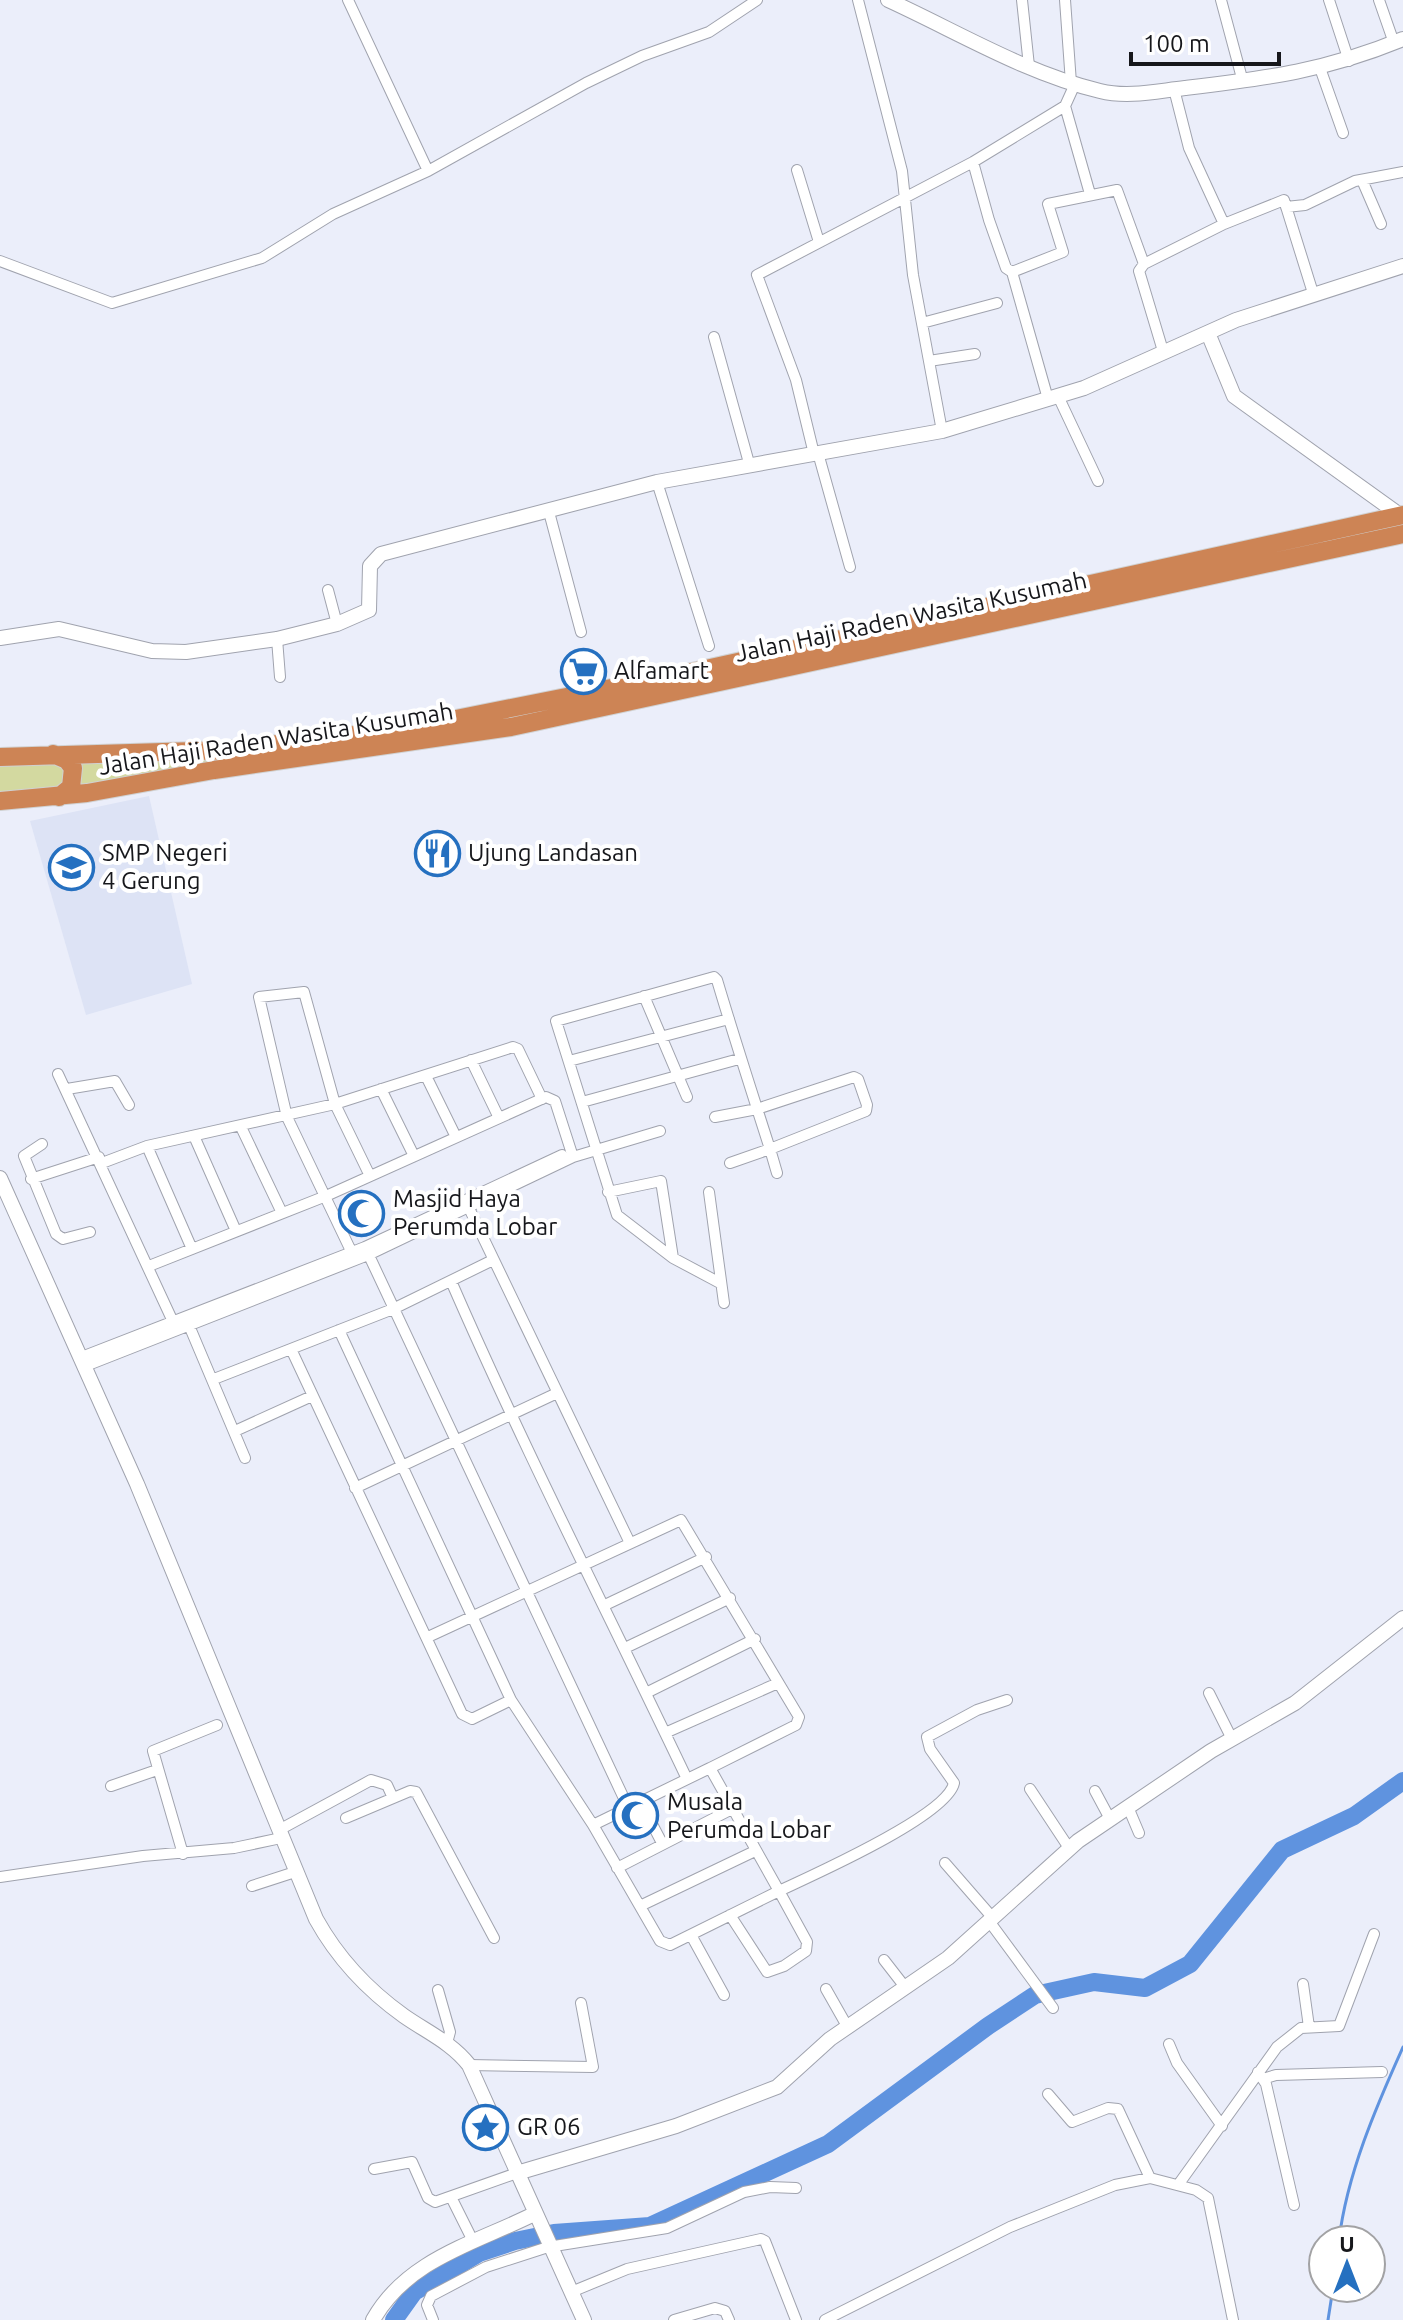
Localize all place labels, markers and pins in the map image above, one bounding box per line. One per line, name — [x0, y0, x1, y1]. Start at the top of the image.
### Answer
supermarket icon: Alfamart — [559, 647, 607, 695]
place label: Alfamart — [614, 657, 709, 684]
restaurant icon: Ujung Landasan — [413, 829, 461, 877]
place label: SMP Negeri 4 Gerung — [102, 839, 228, 894]
place label: Ujung Landasan — [468, 839, 638, 866]
school or university icon: SMP Negeri 4 Gerung — [47, 843, 95, 891]
place label: Masjid Haya Perumda Lobar — [393, 1185, 557, 1240]
mosque icon: Masjid Haya Perumda Lobar — [338, 1189, 386, 1237]
place label: Musala Perumda Lobar — [667, 1788, 831, 1843]
mosque icon: Musala Perumda Lobar — [612, 1792, 660, 1840]
place icon: GR 06 — [462, 2103, 510, 2151]
place label: GR 06 — [517, 2113, 580, 2140]

